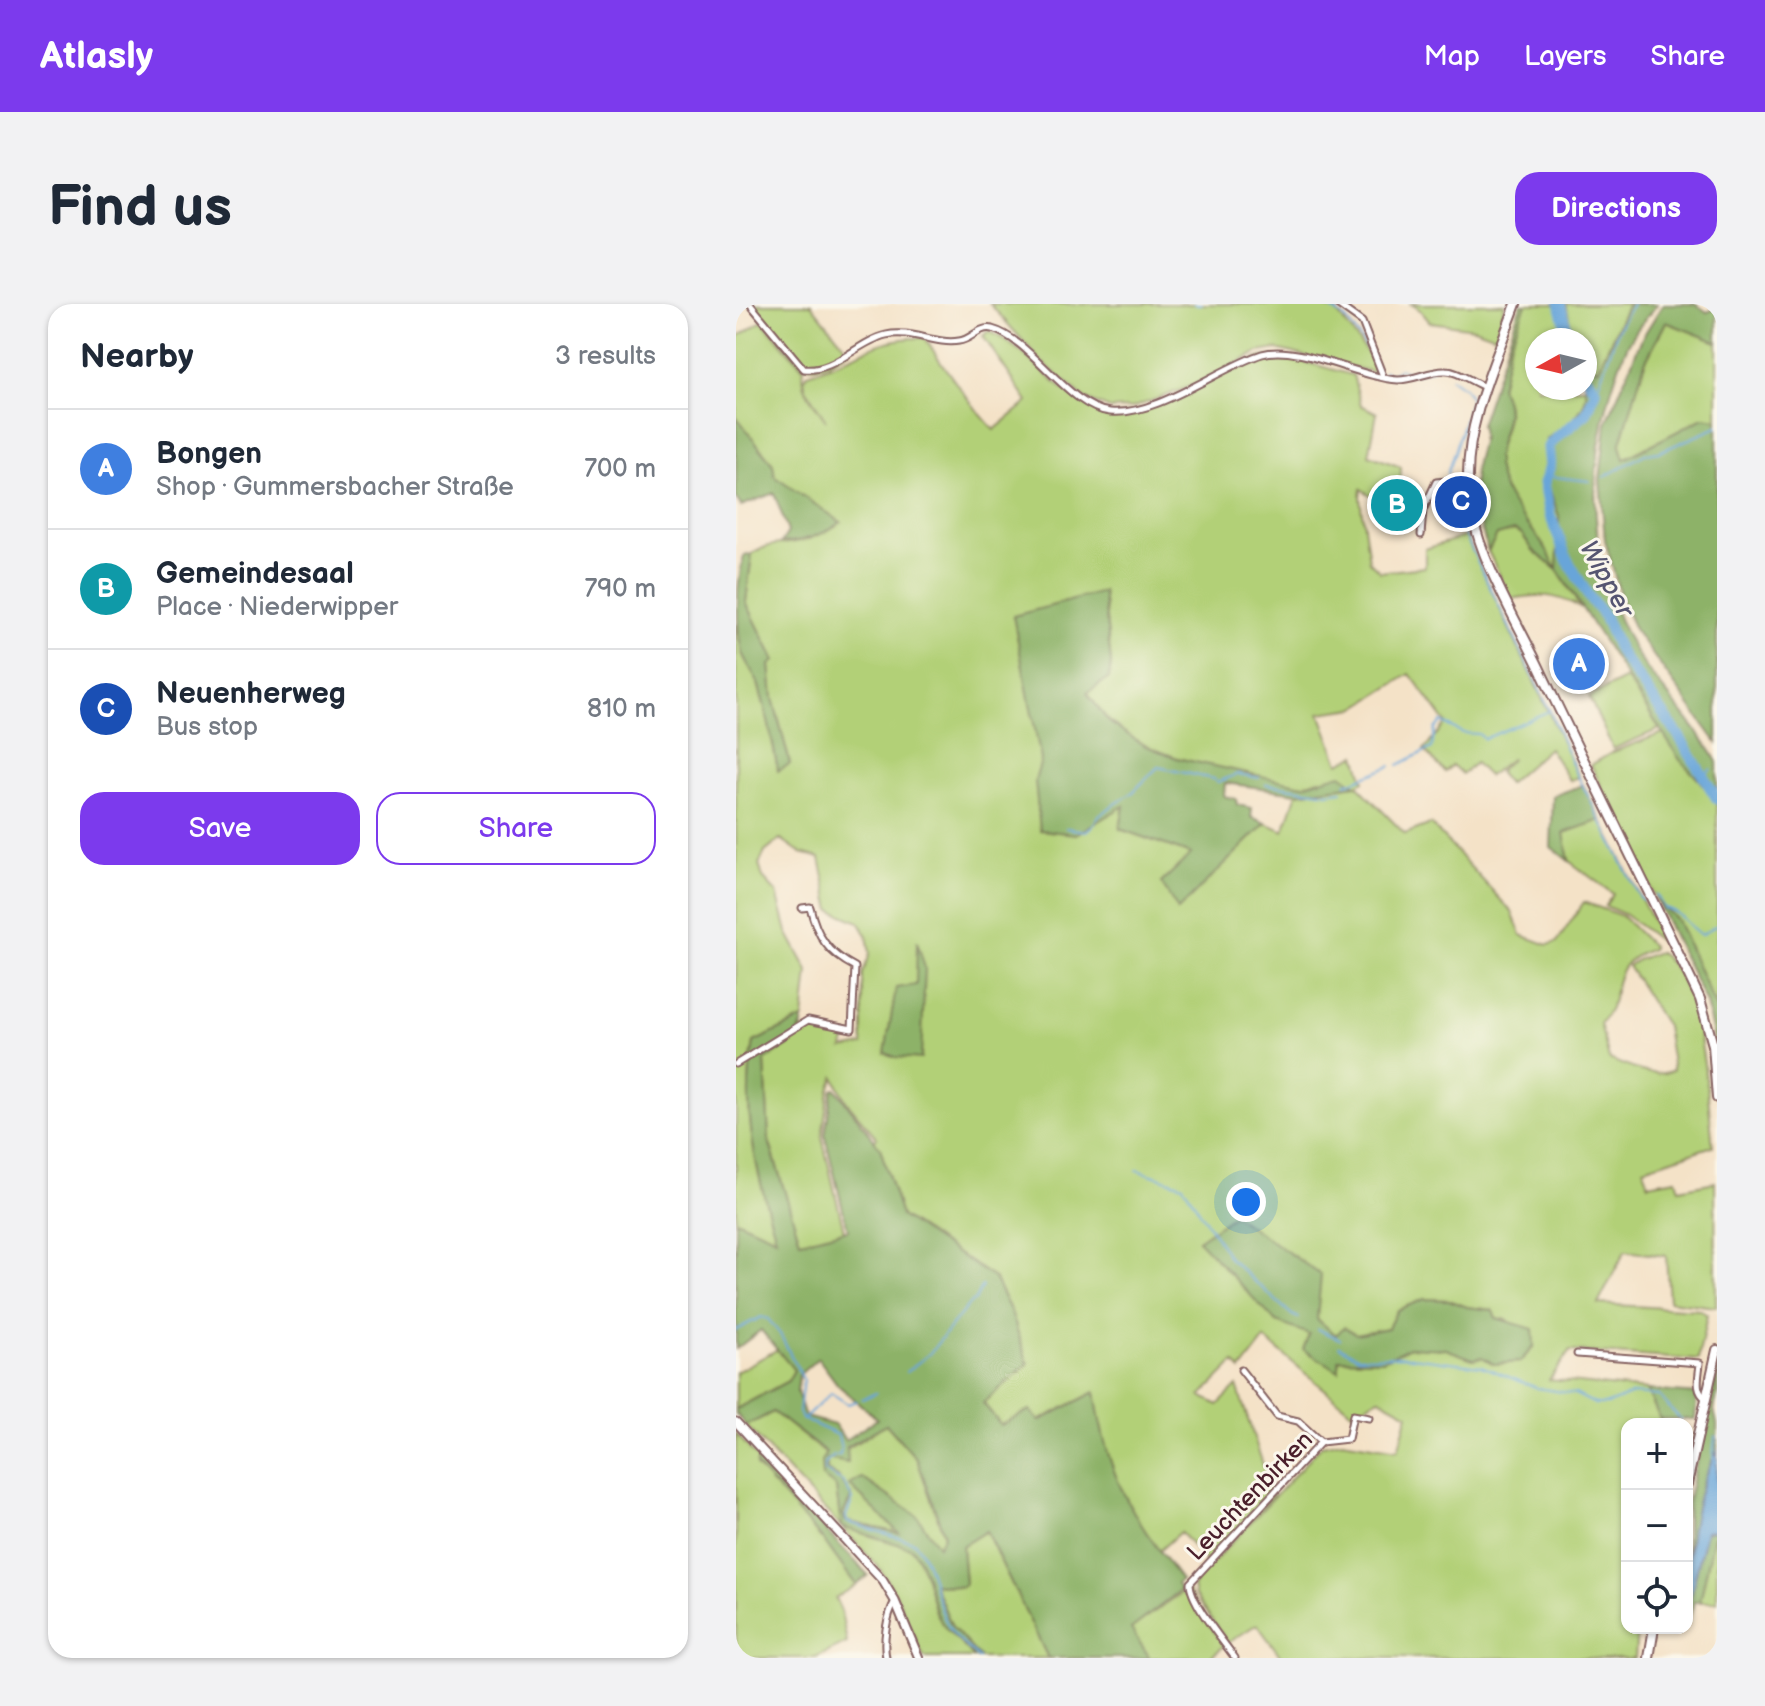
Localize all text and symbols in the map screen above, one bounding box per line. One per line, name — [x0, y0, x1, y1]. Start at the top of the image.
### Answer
text: Atlasly — [40, 34, 153, 79]
text: Map — [1424, 40, 1480, 73]
text: Layers — [1524, 40, 1607, 73]
text: Share — [1651, 40, 1725, 73]
button: Directions — [1515, 172, 1717, 245]
text: Find us — [48, 175, 232, 242]
north arrow — [1525, 328, 1597, 400]
text: Nearby — [80, 336, 194, 377]
text: 3 results — [555, 341, 656, 372]
text: Bongen — [156, 436, 262, 472]
text: A — [98, 454, 114, 485]
text: 700 m — [584, 454, 656, 485]
text: Shop · Gummersbacher Straße — [156, 472, 514, 503]
pin: C — [1435, 472, 1487, 532]
pin: B — [1371, 475, 1423, 535]
water label: Wipper — [1572, 535, 1640, 624]
text: Gemeindesaal — [156, 556, 354, 592]
text: B — [97, 574, 115, 605]
text: 790 m — [584, 574, 656, 605]
text: Place · Niederwipper — [156, 592, 398, 623]
pin: A — [1553, 634, 1605, 694]
text: Neuenherweg — [156, 676, 346, 712]
text: C — [97, 694, 115, 725]
text: 810 m — [587, 694, 656, 725]
text: Bus stop — [156, 712, 258, 743]
button: Save — [80, 792, 360, 865]
button: Share — [376, 792, 656, 865]
your location — [1226, 1182, 1266, 1222]
map controls — [1621, 1418, 1693, 1634]
button: + — [1621, 1418, 1693, 1490]
street label: Leuchtenbirken — [1181, 1425, 1319, 1567]
button: − — [1621, 1490, 1693, 1562]
button: locate — [1621, 1562, 1693, 1634]

